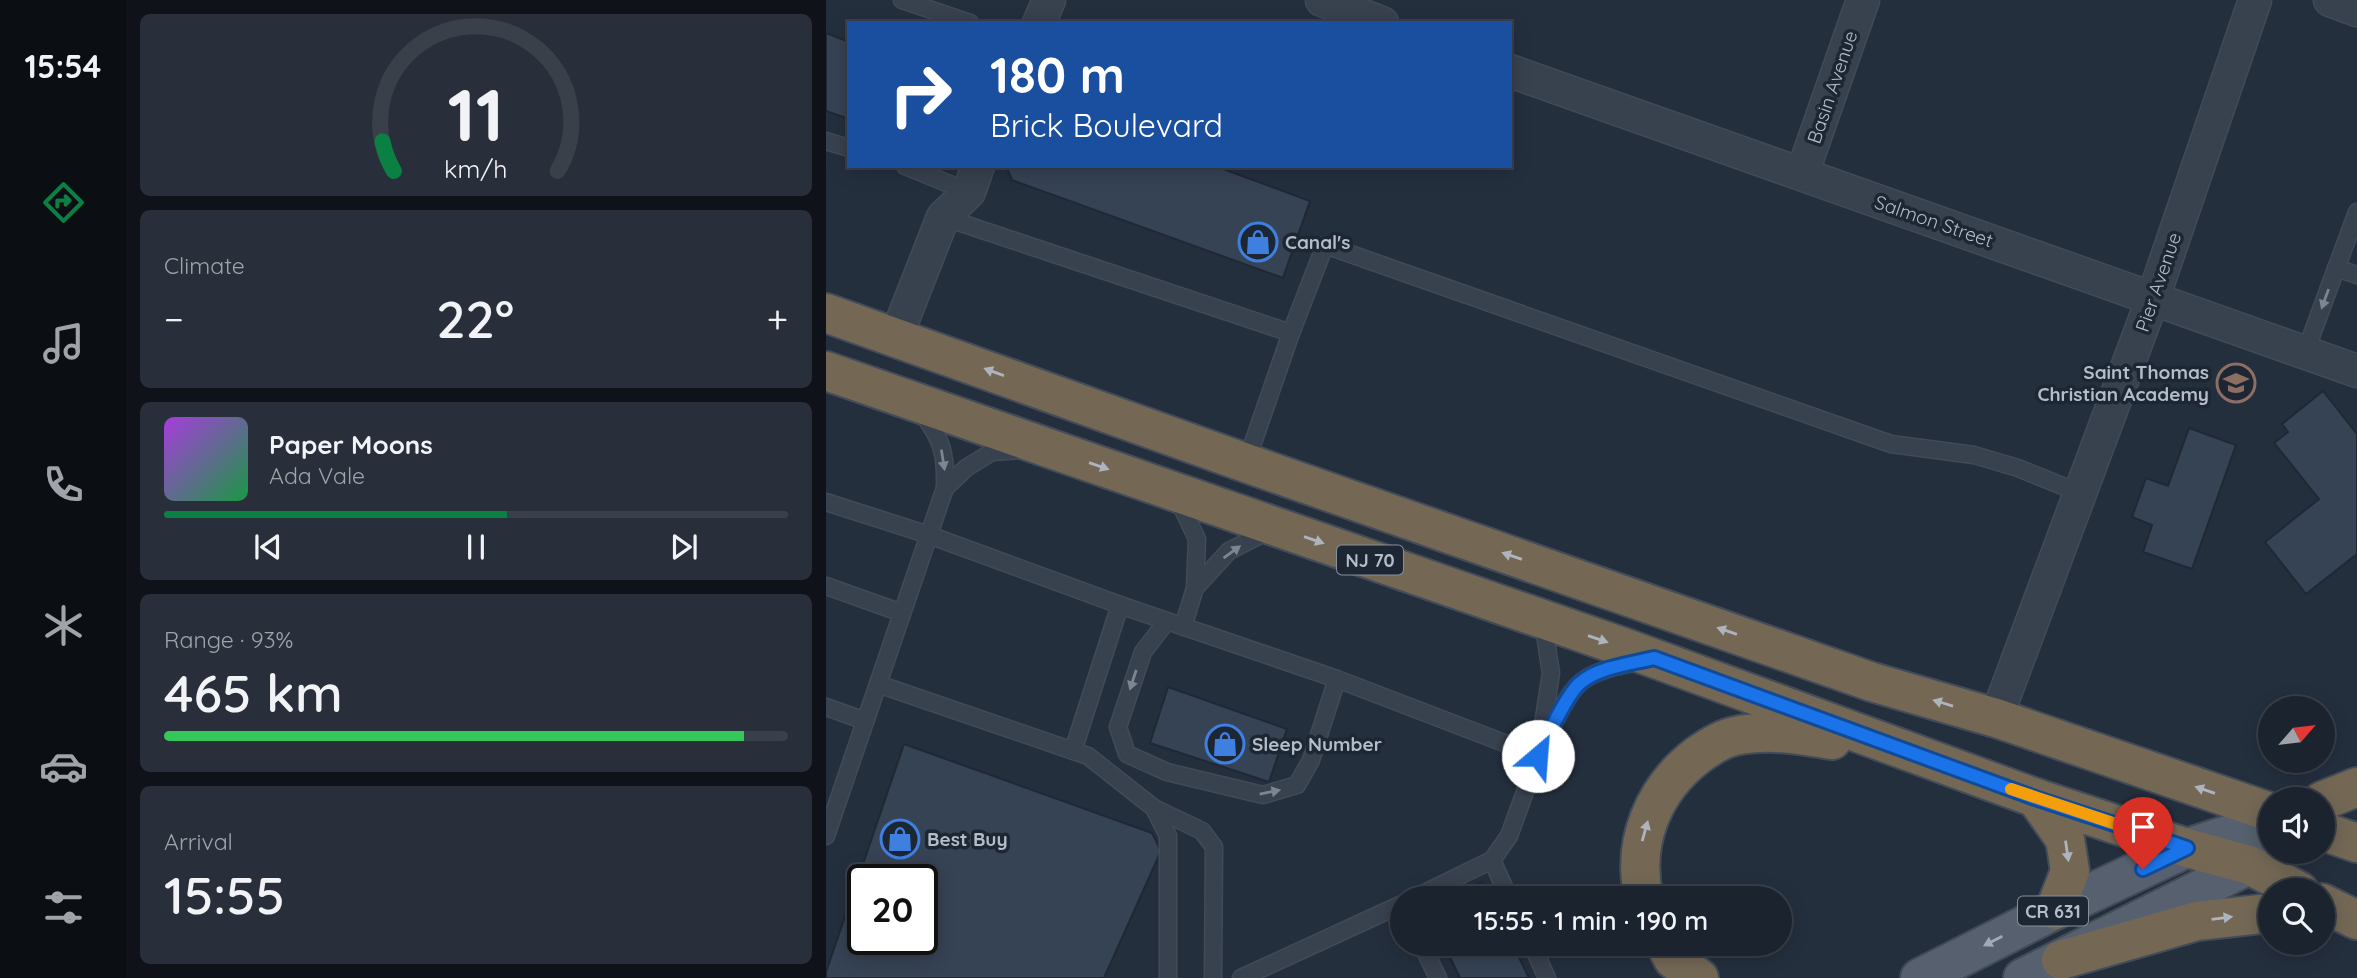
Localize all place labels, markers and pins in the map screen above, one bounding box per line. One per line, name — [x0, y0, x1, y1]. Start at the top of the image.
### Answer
shop icon: Canal's — [1237, 221, 1279, 263]
place label: Canal's — [1285, 230, 1350, 254]
place label: Saint Thomas Christian Academy — [2038, 360, 2209, 406]
school or university icon: Saint Thomas Christian Academy — [2215, 362, 2257, 404]
shop icon: Sleep Number — [1204, 723, 1246, 765]
place label: Sleep Number — [1252, 732, 1382, 756]
pin — [2113, 797, 2173, 869]
shop icon: Best Buy — [879, 818, 921, 860]
place label: Best Buy — [927, 827, 1008, 851]

